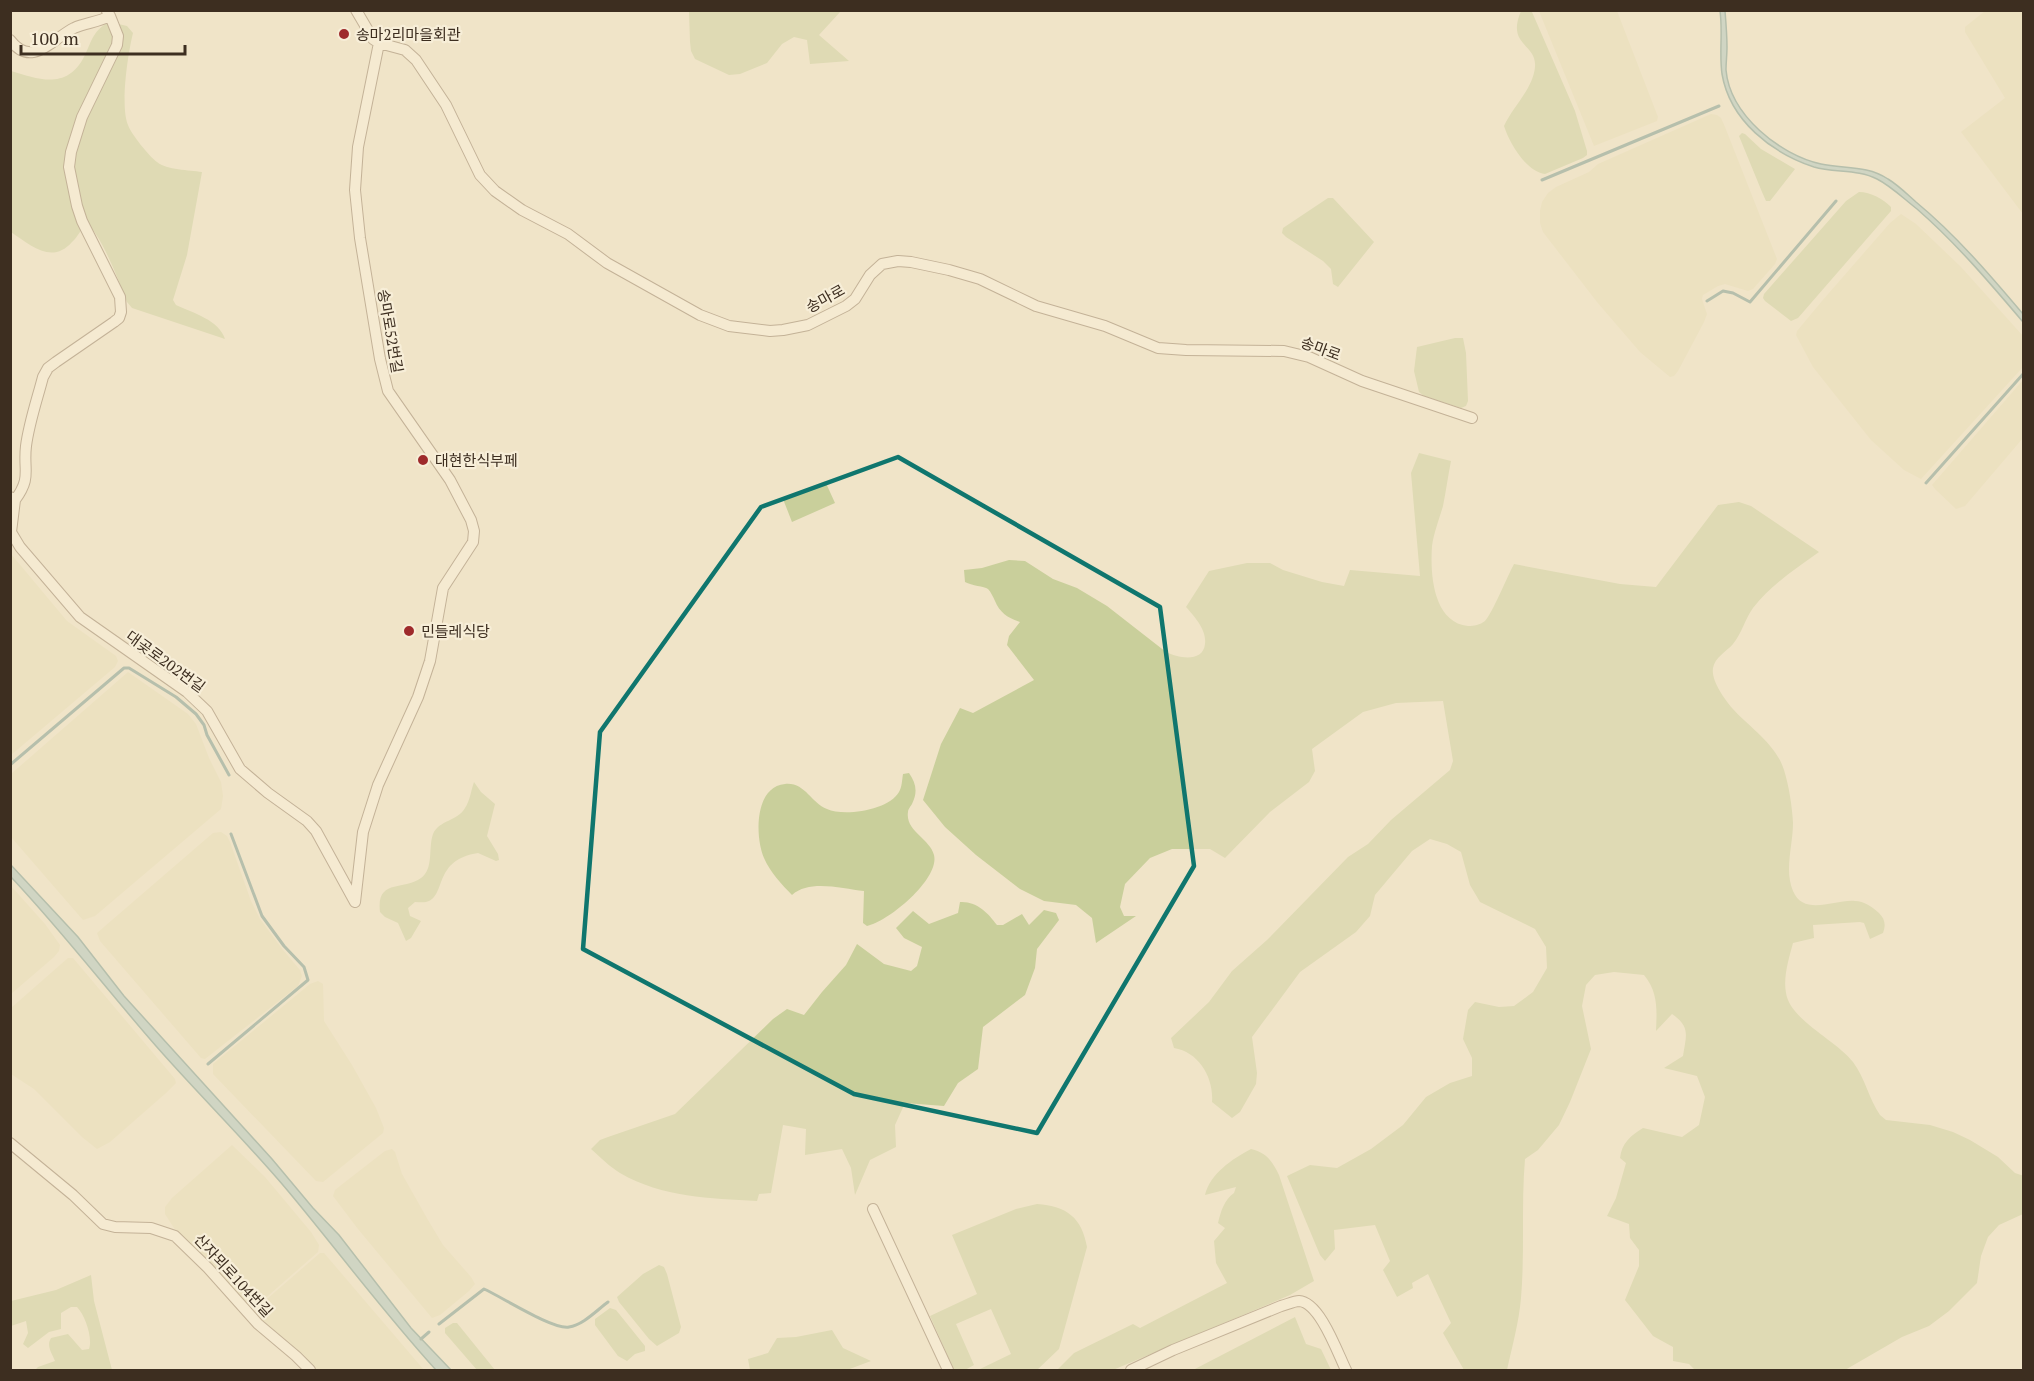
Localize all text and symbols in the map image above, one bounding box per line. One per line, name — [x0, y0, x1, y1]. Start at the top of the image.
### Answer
scale bar — [21, 18, 184, 56]
place label: 송마2리마을회관 — [356, 24, 461, 44]
text: 100 m — [30, 26, 79, 50]
marker: 송마2리마을회관 — [337, 27, 351, 41]
street label: 송마로 — [802, 279, 848, 317]
street label: 송마로52번길 — [374, 287, 408, 375]
street label: 송마로 — [1298, 332, 1344, 364]
place label: 대현한식부페 — [435, 450, 518, 470]
marker: 대현한식부페 — [416, 453, 430, 467]
place label: 민들레식당 — [421, 621, 490, 641]
marker: 민들레식당 — [402, 624, 416, 638]
street label: 대곶로202번길 — [123, 626, 209, 696]
street label: 산자뫼로104번길 — [190, 1229, 278, 1321]

